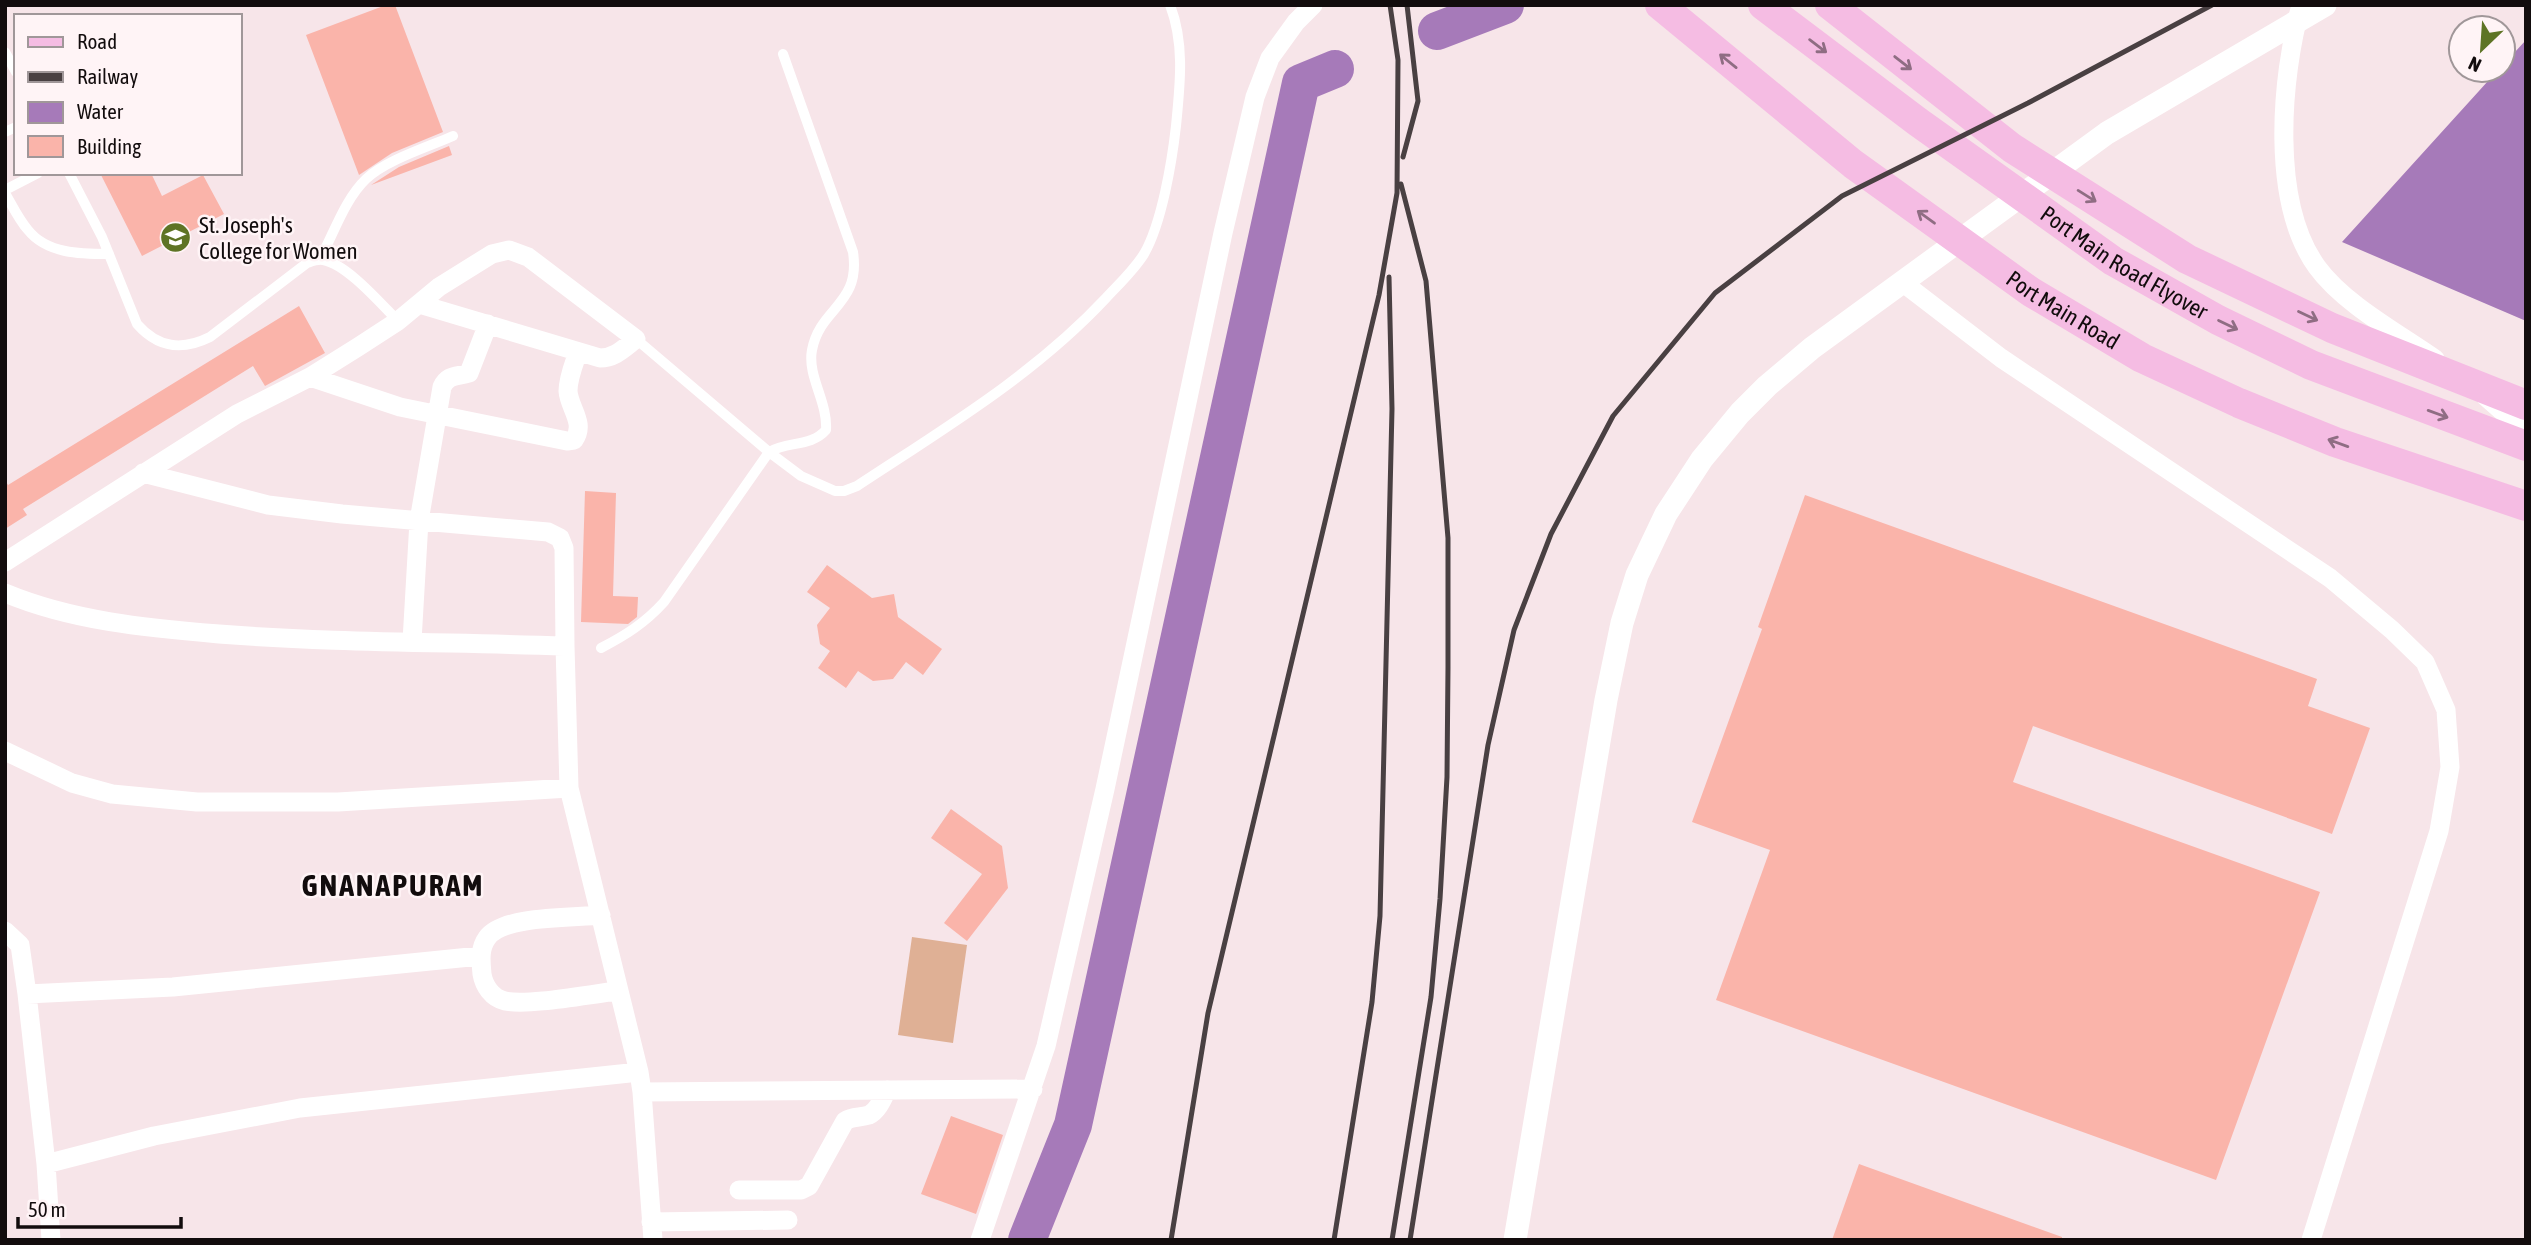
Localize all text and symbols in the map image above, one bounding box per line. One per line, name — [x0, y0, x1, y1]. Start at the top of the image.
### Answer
legend — [14, 14, 242, 175]
north arrow — [2447, 14, 2517, 84]
text: Road — [77, 29, 117, 53]
one-way arrow — [1808, 39, 1827, 54]
text: N — [2465, 52, 2485, 77]
one-way arrow — [1719, 53, 1737, 69]
one-way arrow — [1893, 55, 1912, 70]
text: Railway — [77, 64, 139, 88]
text: Water — [77, 99, 124, 123]
text: Building — [77, 134, 141, 158]
one-way arrow — [2077, 189, 2097, 203]
street label: Port Main Road Flyover — [2035, 199, 2213, 325]
one-way arrow — [1917, 209, 1936, 224]
place label: St. Joseph's College for Women — [199, 212, 358, 264]
school or university icon: St. Joseph's College for Women — [159, 221, 193, 255]
street label: Port Main Road — [2002, 263, 2124, 355]
one-way arrow — [2297, 310, 2318, 324]
one-way arrow — [2217, 319, 2238, 332]
one-way arrow — [2426, 408, 2448, 421]
one-way arrow — [2328, 436, 2350, 448]
district label: GNANAPURAM — [302, 868, 484, 902]
scale bar — [18, 1186, 180, 1230]
text: 50 m — [28, 1197, 66, 1221]

